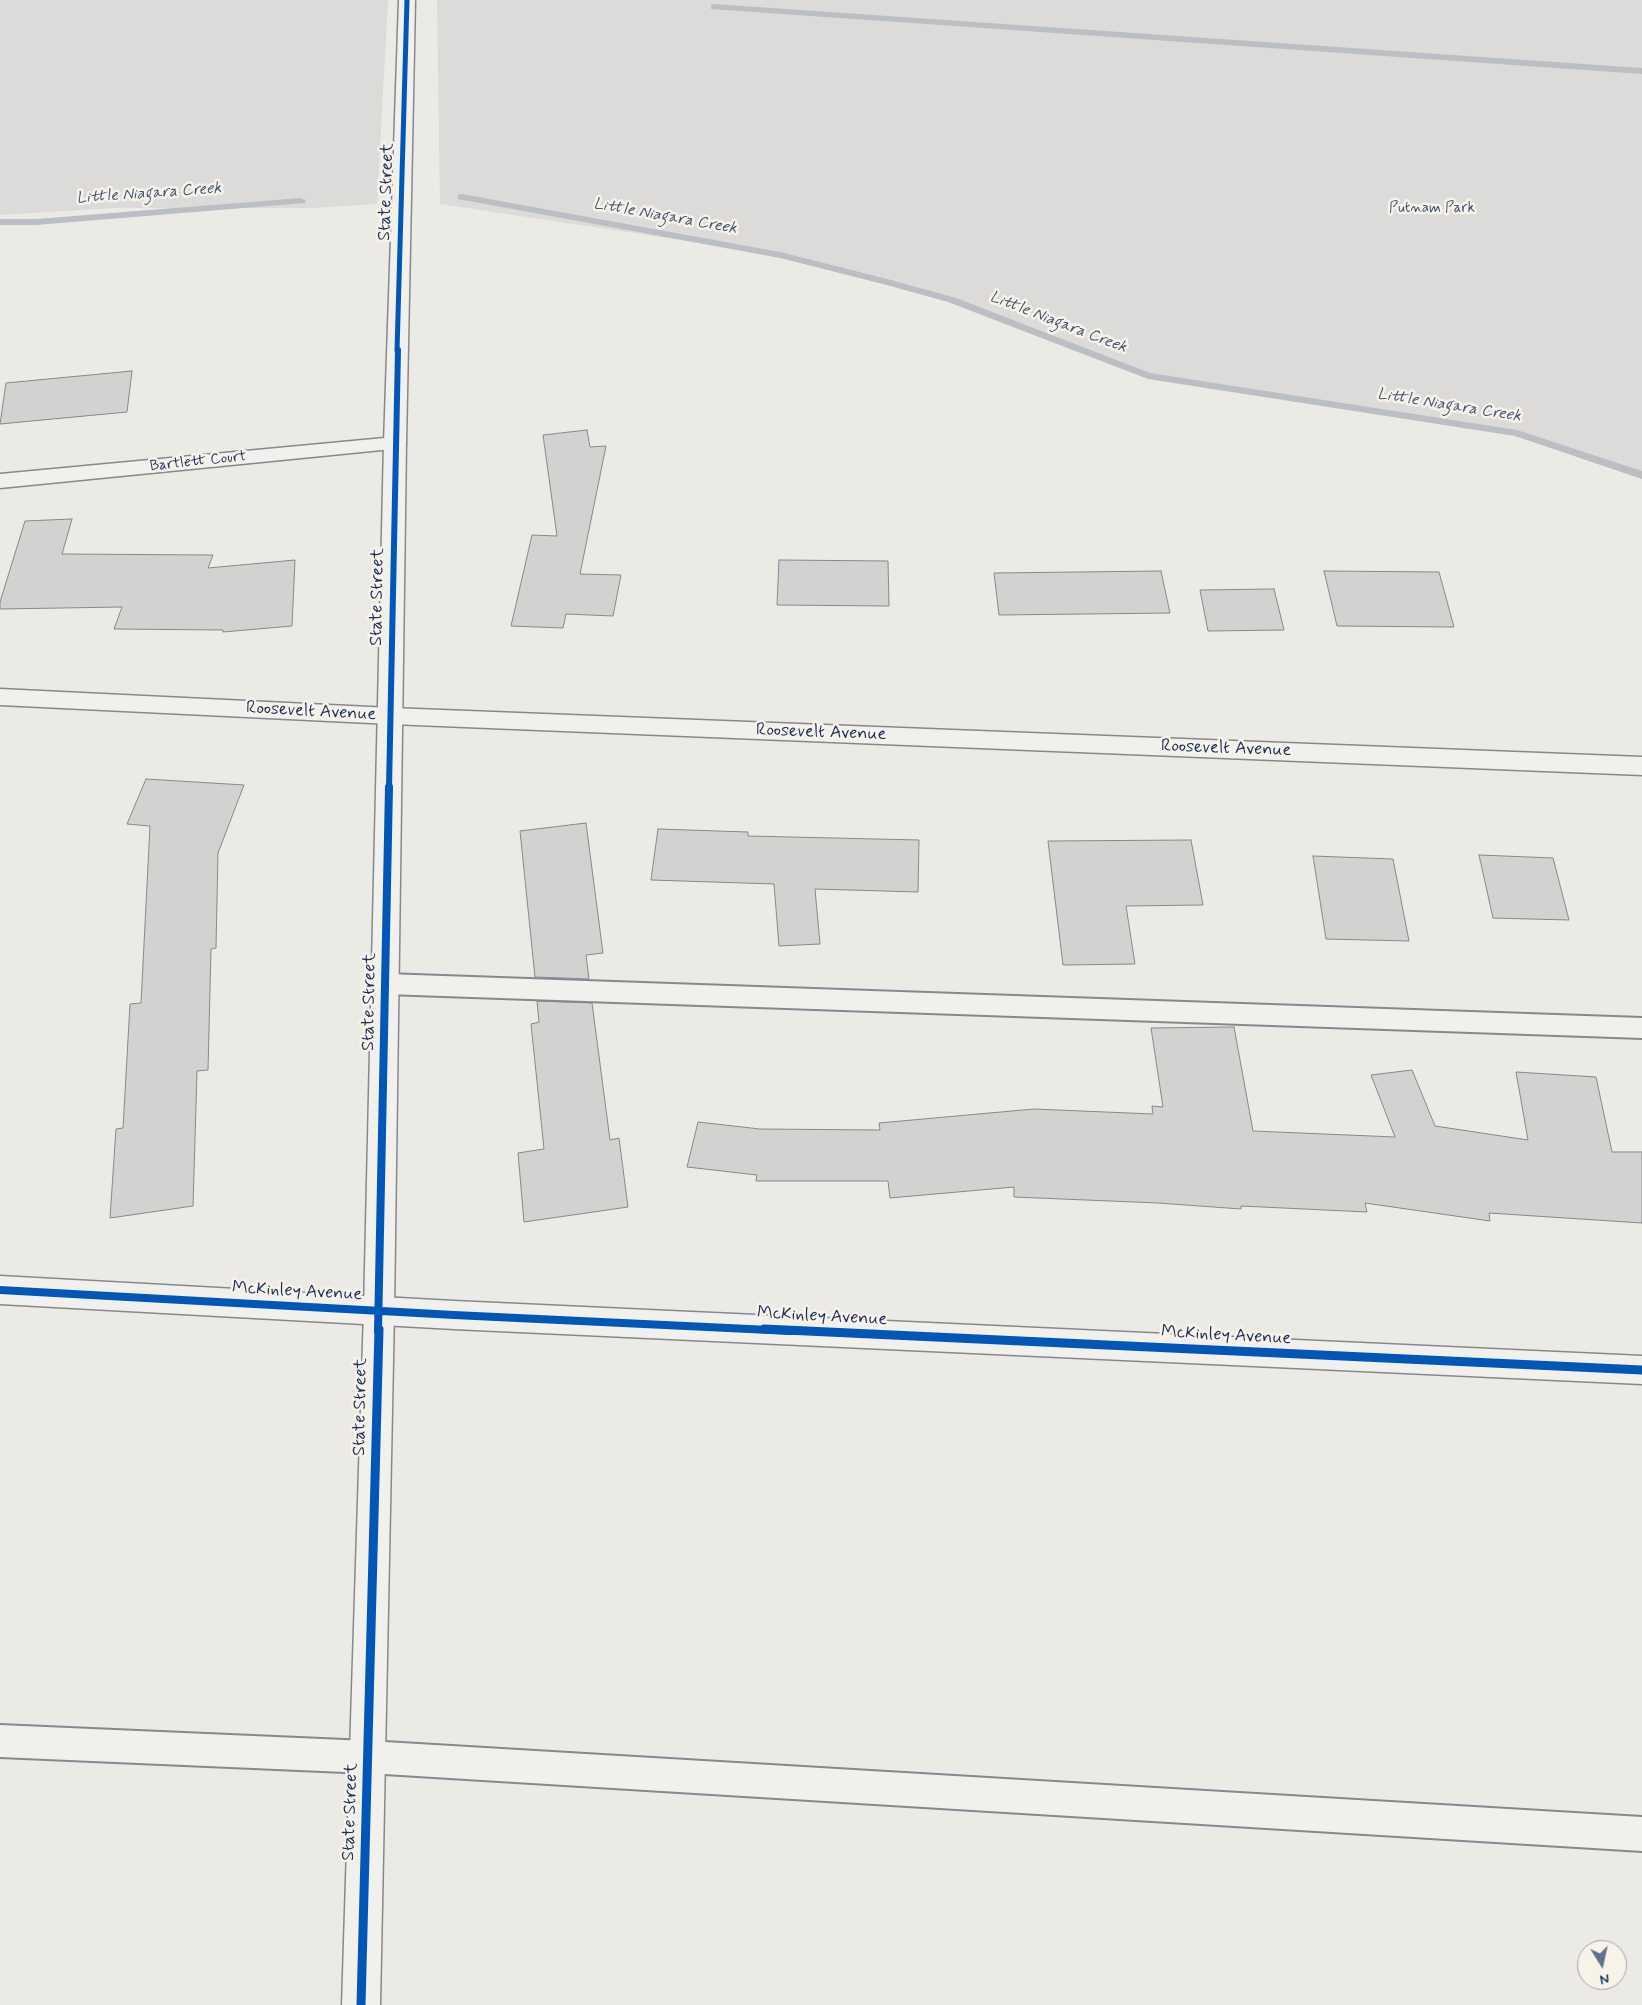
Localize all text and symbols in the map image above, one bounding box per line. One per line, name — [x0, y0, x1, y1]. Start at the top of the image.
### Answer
street label: State Street — [374, 143, 400, 241]
water label: Little Niagara Creek — [76, 179, 222, 209]
water label: Little Niagara Creek — [592, 195, 738, 239]
park label: Putnam Park — [1389, 200, 1475, 218]
water label: Little Niagara Creek — [987, 288, 1129, 358]
water label: Little Niagara Creek — [1376, 385, 1522, 427]
street label: Bartlett Court — [149, 448, 247, 476]
street label: State Street — [366, 548, 390, 646]
street label: Roosevelt Avenue — [245, 698, 377, 726]
street label: Roosevelt Avenue — [755, 720, 887, 746]
street label: Roosevelt Avenue — [1160, 736, 1292, 762]
street label: State Street — [358, 953, 382, 1051]
street label: McKinley Avenue — [231, 1278, 363, 1306]
street label: McKinley Avenue — [756, 1303, 888, 1331]
street label: McKinley Avenue — [1160, 1322, 1292, 1350]
street label: State Street — [349, 1358, 373, 1456]
street label: State Street — [338, 1763, 364, 1861]
north arrow — [1577, 1940, 1627, 1990]
text: N — [1598, 1969, 1611, 1988]

